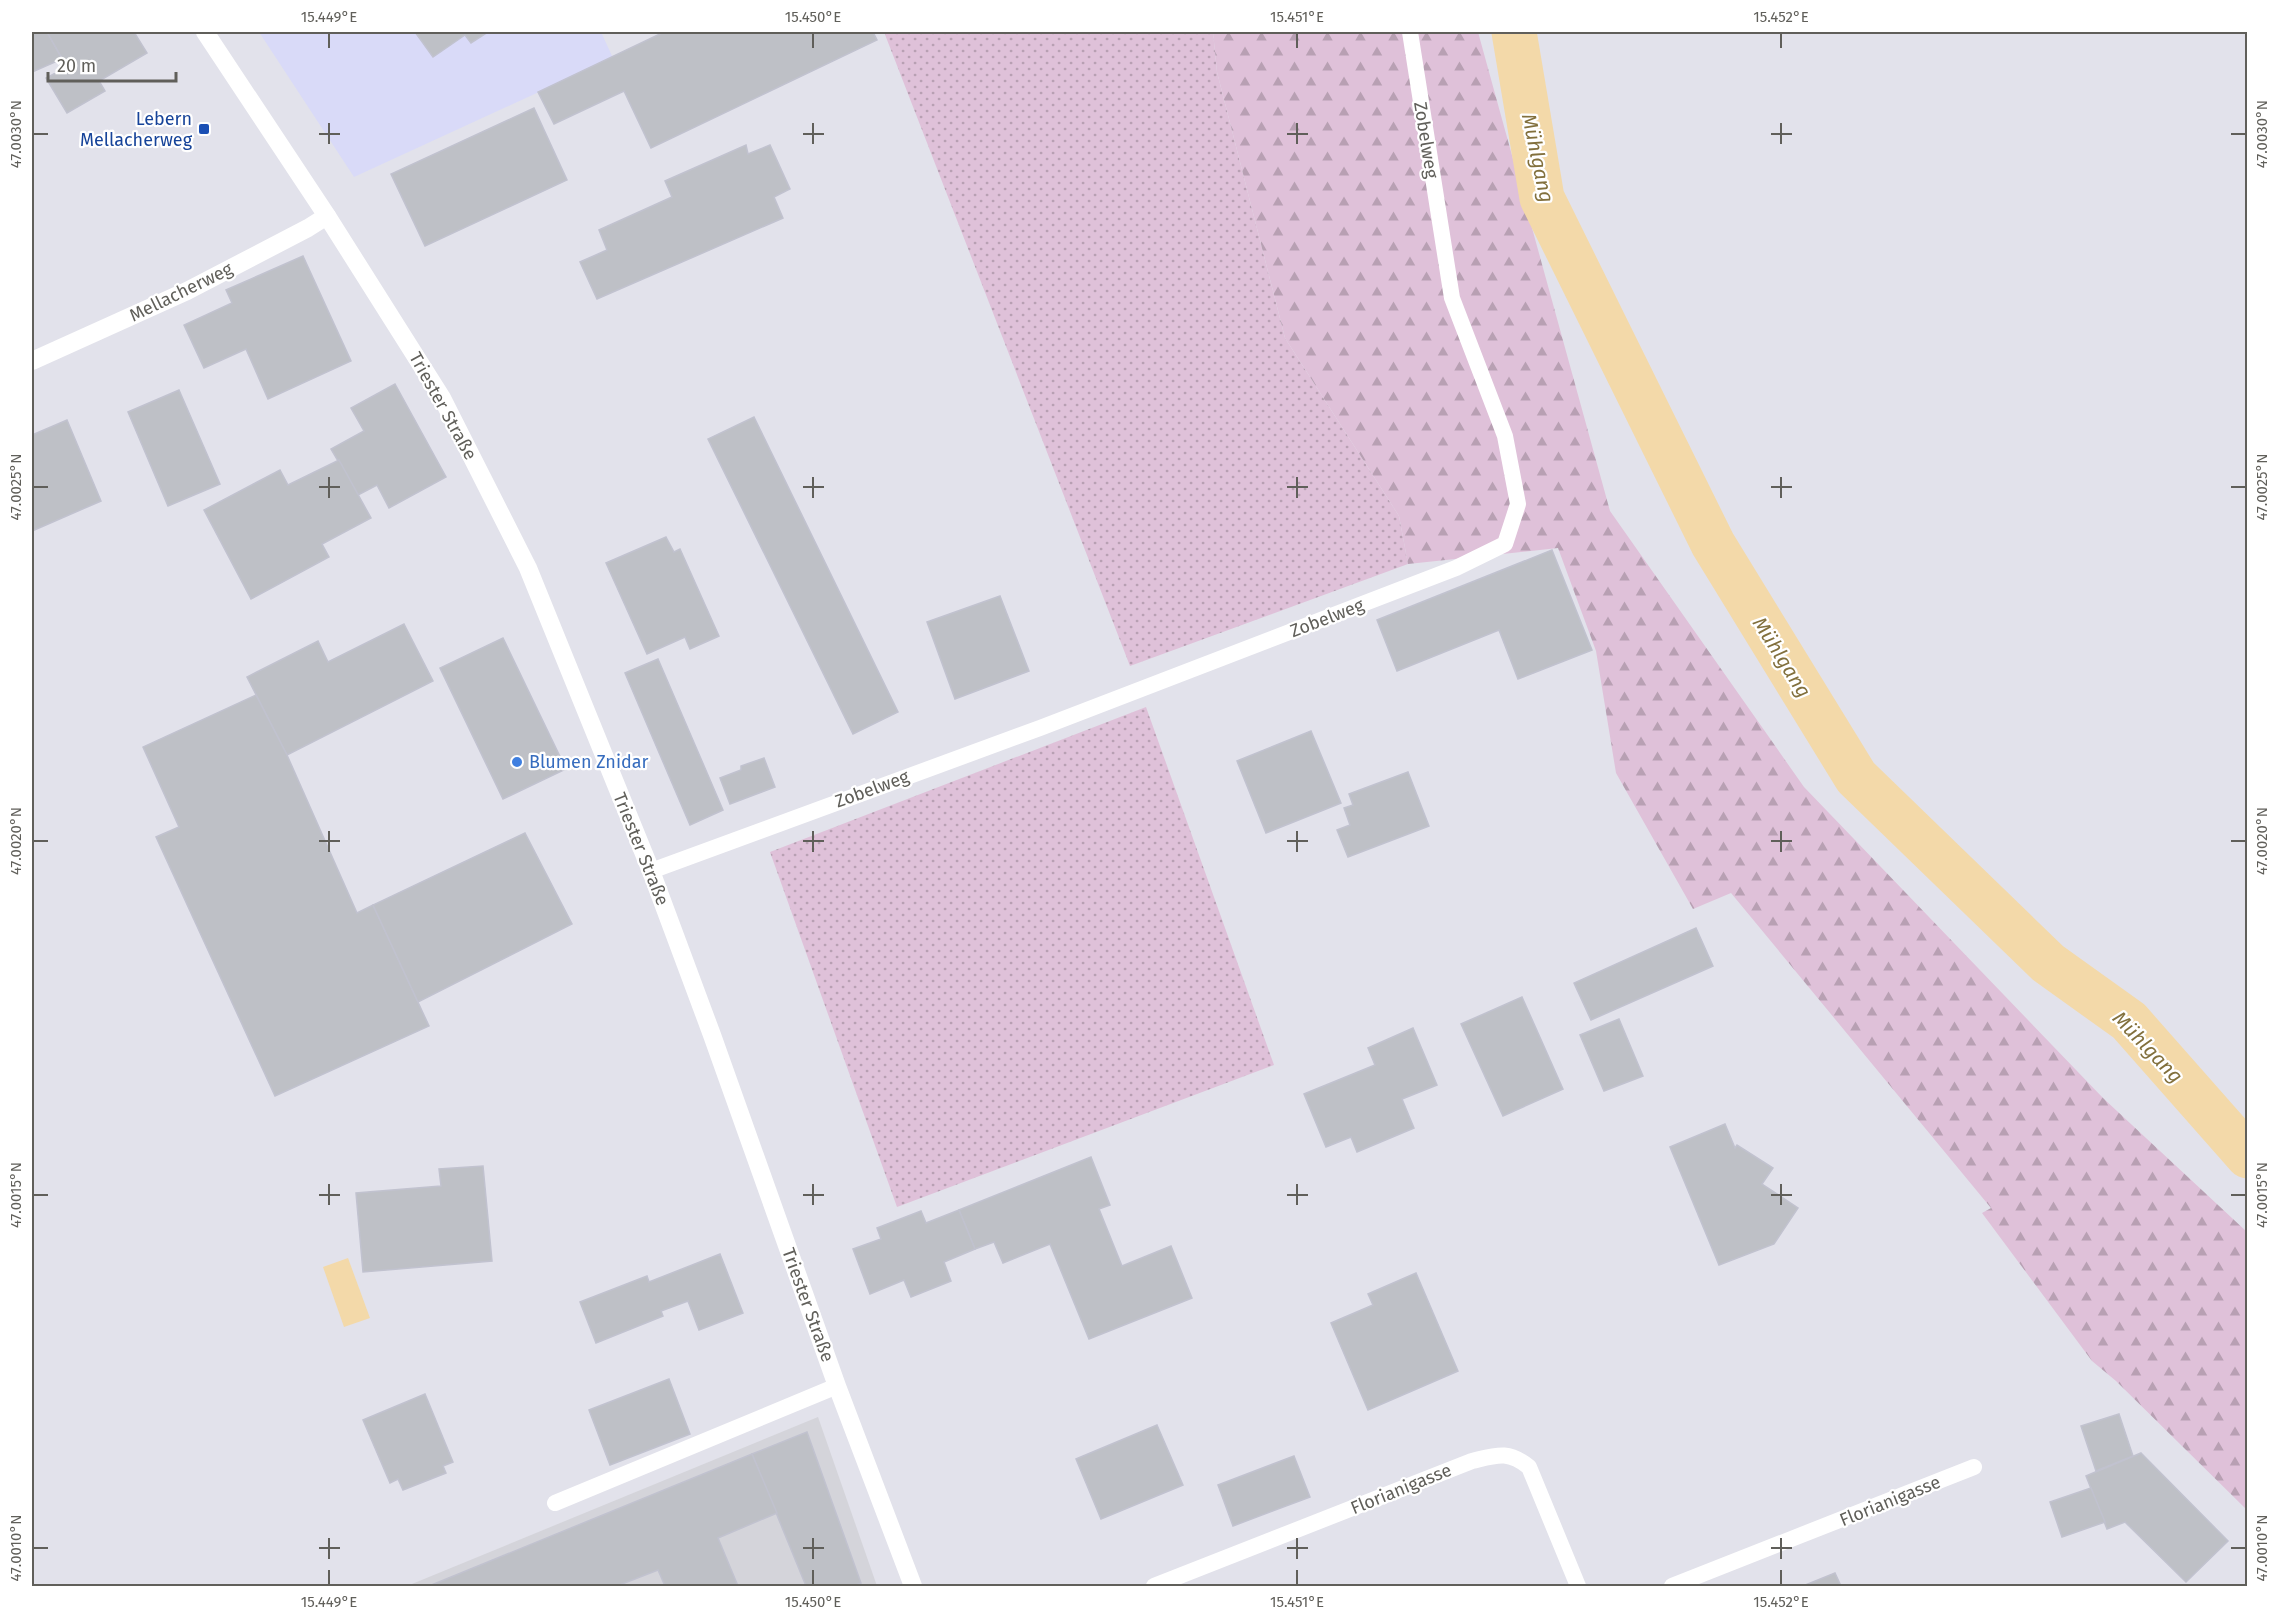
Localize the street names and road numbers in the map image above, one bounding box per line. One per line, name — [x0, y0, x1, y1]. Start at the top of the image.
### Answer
street label: Zobelweg — [1409, 100, 1443, 181]
street label: Mellacherweg — [126, 257, 237, 326]
street label: Triester Straße — [404, 348, 482, 464]
street label: Zobelweg — [1287, 594, 1368, 642]
street label: Zobelweg — [832, 765, 913, 813]
street label: Triester Straße — [608, 789, 674, 909]
street label: Triester Straße — [777, 1245, 839, 1365]
street label: Florianigasse — [1347, 1459, 1455, 1519]
street label: Florianigasse — [1836, 1471, 1944, 1531]

